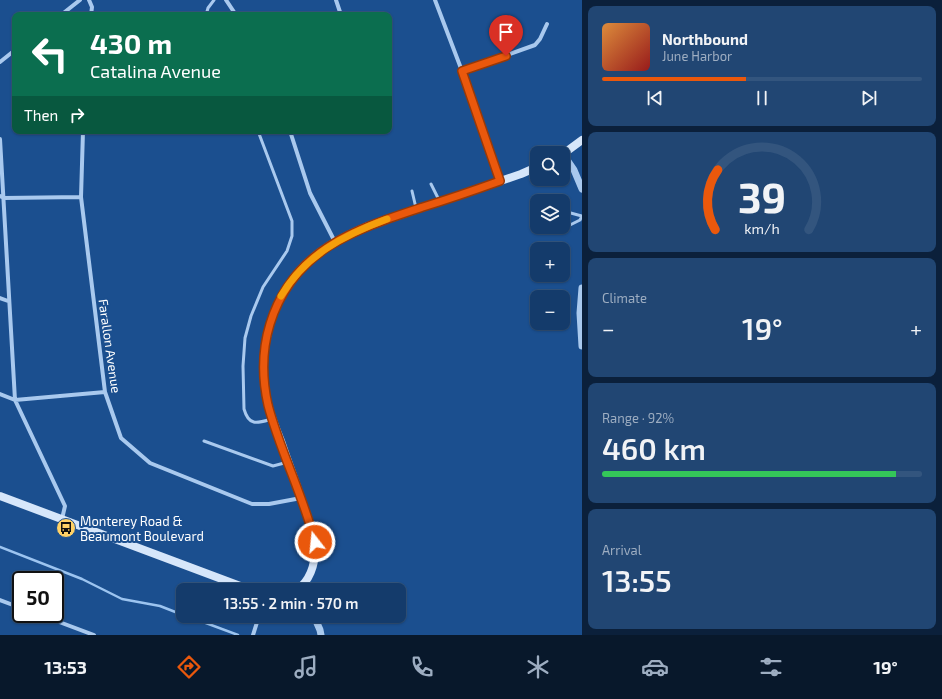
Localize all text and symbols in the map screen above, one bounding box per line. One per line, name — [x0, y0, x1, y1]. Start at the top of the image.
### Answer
pin — [489, 15, 523, 56]
icon: arrive — [495, 21, 517, 43]
text: 430 m — [90, 26, 172, 60]
icon: left — [24, 28, 76, 80]
text: Northbound — [662, 30, 748, 48]
text: June Harbor — [662, 48, 732, 64]
text: Catalina Avenue — [90, 60, 221, 82]
icon: previous — [644, 87, 666, 109]
icon: pause — [751, 87, 773, 109]
icon: next — [858, 87, 880, 109]
icon: right — [66, 104, 88, 126]
text: Then — [24, 106, 58, 124]
map controls — [530, 146, 570, 330]
button: search — [530, 146, 570, 186]
text: 39 — [738, 170, 786, 220]
button: layers — [530, 194, 570, 234]
text: km/h — [744, 219, 780, 236]
button: + — [530, 242, 570, 282]
button: − — [530, 290, 570, 330]
text: Climate — [602, 290, 647, 306]
street label: Farallon Avenue — [95, 298, 125, 394]
text: 19° — [742, 310, 783, 346]
text: − — [602, 315, 615, 341]
text: + — [910, 315, 922, 341]
text: Range · 92% — [602, 410, 674, 426]
text: 460 km — [602, 430, 706, 466]
place label: Monterey Road & Beaumont Boulevard — [80, 513, 204, 544]
bus stop icon: Monterey Road & Beaumont Boulevard — [55, 517, 77, 539]
position arrow — [294, 521, 336, 563]
text: Arrival — [602, 542, 642, 558]
text: 13:55 — [602, 562, 672, 598]
speed limit sign: 50 — [12, 571, 64, 623]
text: 13:55 · 2 min · 570 m — [224, 594, 358, 612]
icon: directions — [175, 653, 203, 681]
icon: music — [292, 653, 320, 681]
icon: phone — [408, 653, 436, 681]
icon: climate — [524, 653, 552, 681]
icon: car — [641, 653, 669, 681]
icon: filters — [757, 653, 785, 681]
text: 13:53 — [44, 656, 87, 678]
text: 19° — [873, 656, 898, 678]

